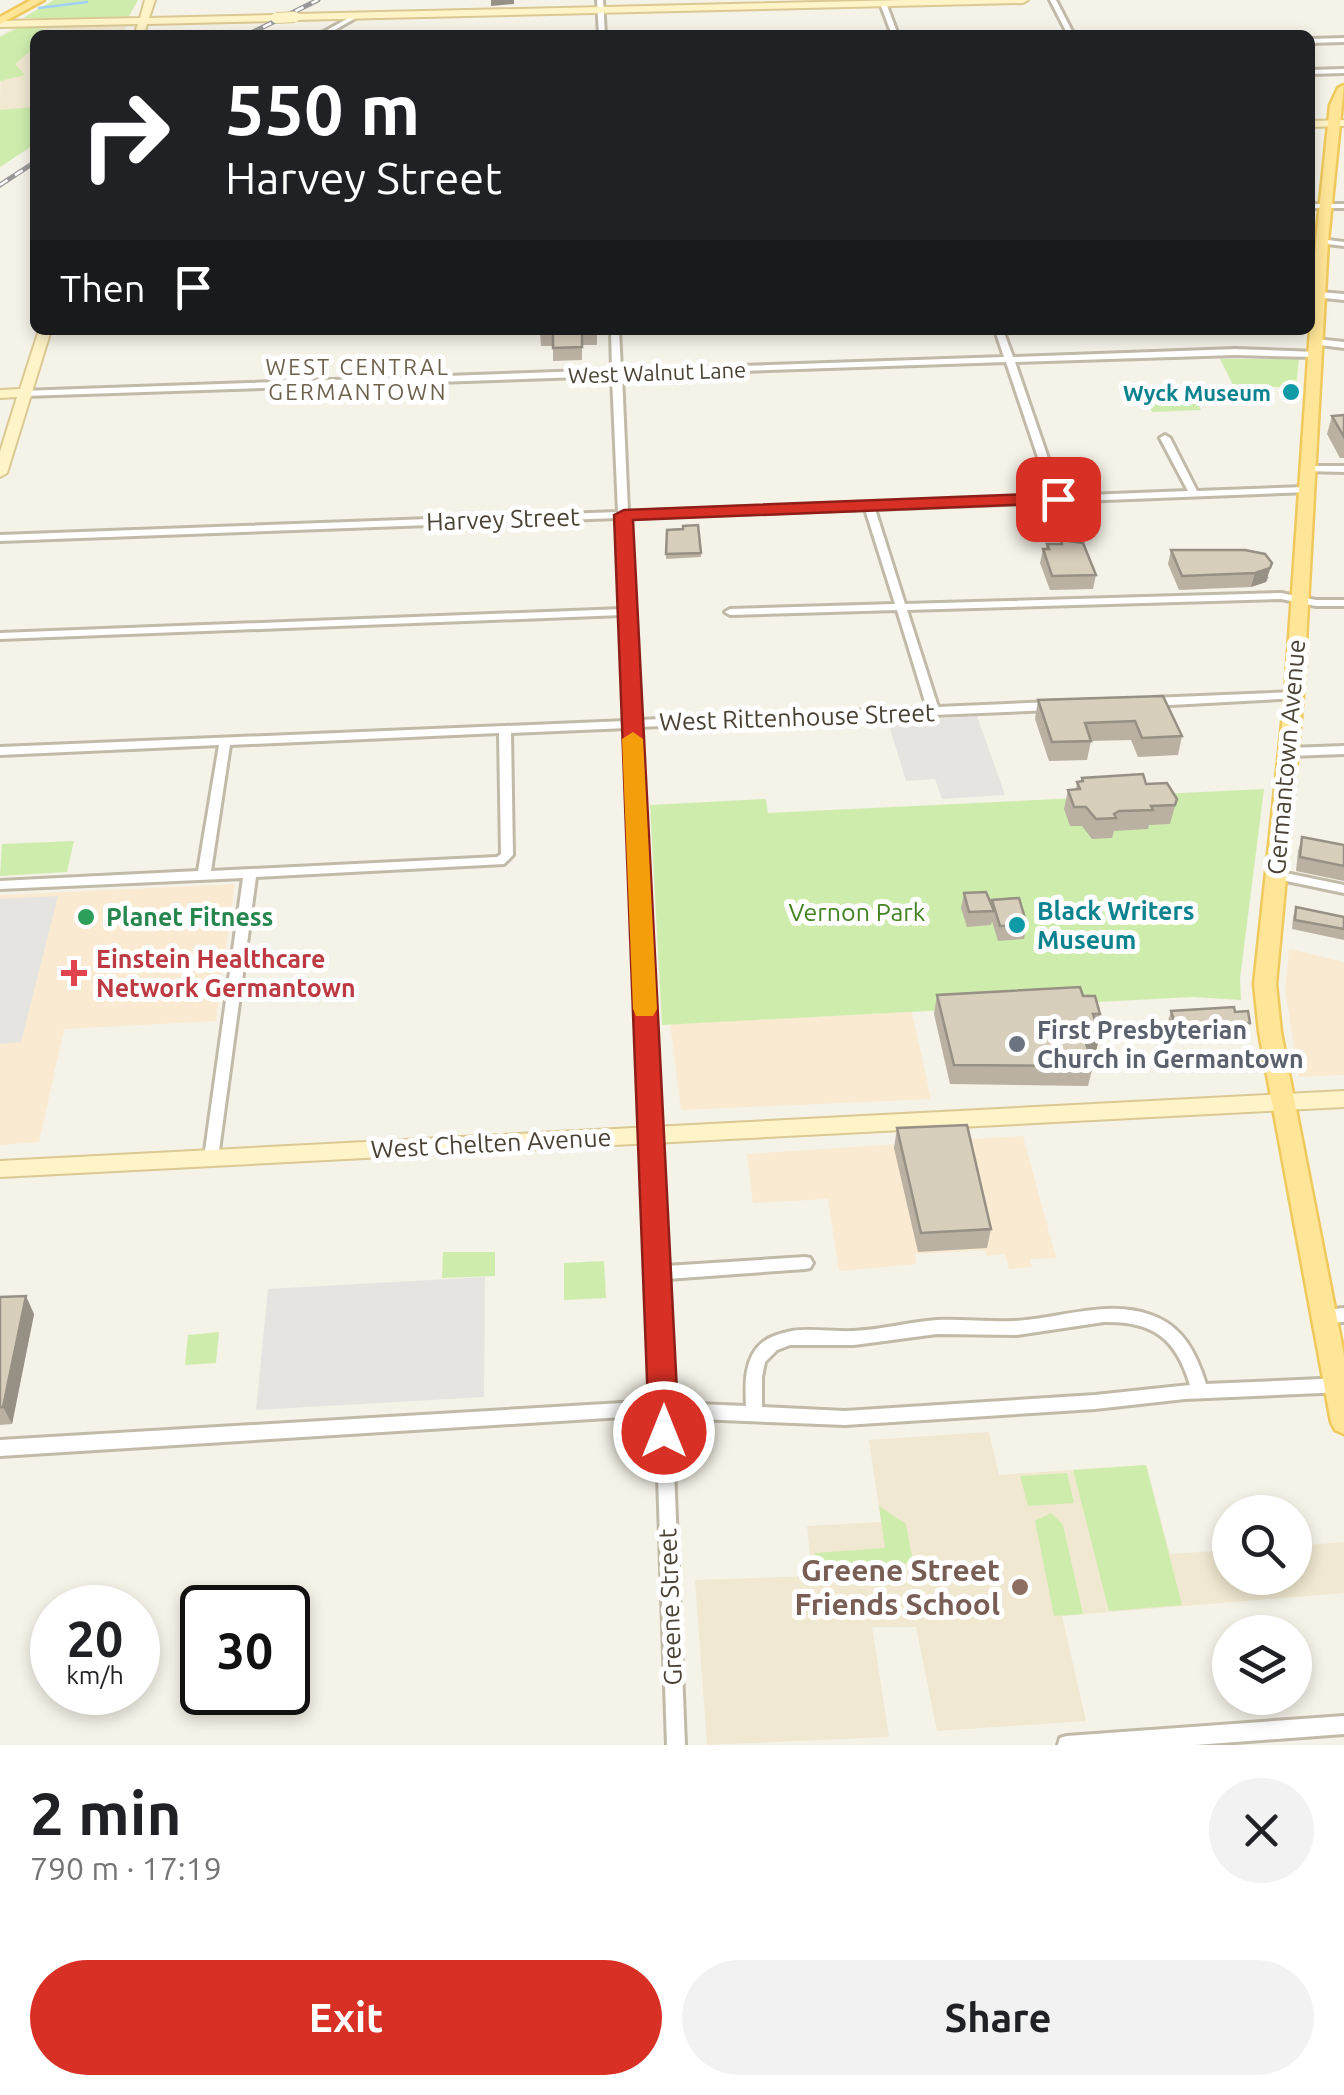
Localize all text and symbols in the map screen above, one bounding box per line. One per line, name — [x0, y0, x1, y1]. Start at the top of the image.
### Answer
icon: right — [60, 70, 190, 200]
text: 550 m — [225, 70, 420, 148]
text: Harvey Street — [225, 152, 502, 203]
icon: arrive — [166, 260, 221, 315]
text: Then — [60, 267, 146, 309]
district label: WEST CENTRAL GERMANTOWN — [265, 354, 451, 404]
street label: West Walnut Lane — [567, 356, 747, 388]
place label: Wyck Museum — [1123, 380, 1271, 405]
marker: Wyck Museum — [1280, 381, 1302, 403]
pin — [1016, 457, 1101, 542]
icon: arrive — [1031, 472, 1086, 527]
street label: Harvey Street — [426, 502, 581, 536]
street label: Germantown Avenue — [1262, 638, 1310, 876]
street label: West Rittenhouse Street — [659, 698, 935, 736]
place label: Black Writers Museum — [1037, 897, 1195, 954]
park label: Vernon Park — [789, 898, 926, 926]
place label: Planet Fitness — [106, 903, 273, 931]
marker: Planet Fitness — [75, 906, 97, 928]
marker: Black Writers Museum — [1006, 914, 1028, 936]
place label: Einstein Healthcare Network Germantown — [96, 945, 356, 1002]
marker: Einstein Healthcare Network Germantown — [61, 960, 87, 986]
place label: First Presbyterian Church in Germantown — [1037, 1016, 1304, 1073]
marker: First Presbyterian Church in Germantown — [1006, 1033, 1028, 1055]
street label: West Chelten Avenue — [370, 1123, 612, 1163]
position arrow — [612, 1380, 716, 1484]
map controls — [1212, 1495, 1312, 1715]
button: search — [1212, 1495, 1312, 1595]
street label: Greene Street — [653, 1528, 687, 1686]
place label: Greene Street Friends School — [794, 1553, 1000, 1621]
marker: Greene Street Friends School — [1009, 1576, 1031, 1598]
speed limit sign: 30 — [180, 1585, 310, 1715]
text: 20 — [67, 1610, 123, 1666]
button: layers — [1212, 1615, 1312, 1715]
text: km/h — [66, 1661, 124, 1689]
button: close — [1209, 1778, 1314, 1883]
text: 2 min — [30, 1779, 182, 1846]
text: 790 m · 17:19 — [30, 1850, 222, 1886]
button: Exit — [30, 1960, 662, 2075]
button: Share — [682, 1960, 1314, 2075]

